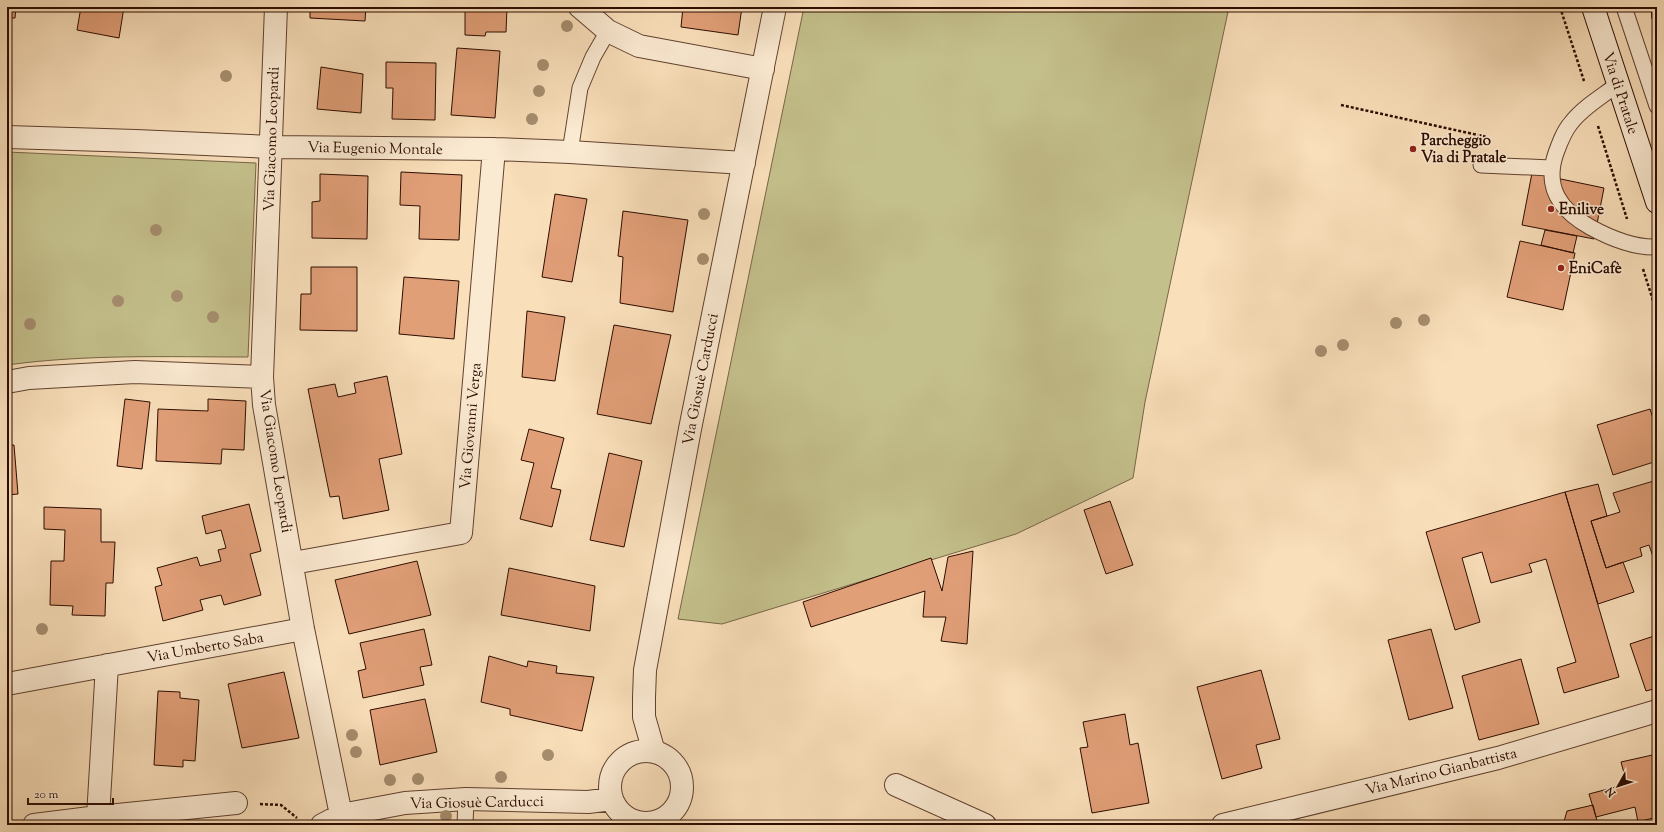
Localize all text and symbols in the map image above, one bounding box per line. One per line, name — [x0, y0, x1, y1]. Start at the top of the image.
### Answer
street label: Via di Pratale — [1596, 50, 1643, 137]
street label: Via Giacomo Leopardi — [259, 66, 286, 212]
place label: Parcheggio Via di Pratale — [1421, 131, 1506, 169]
street label: Via Eugenio Montale — [307, 138, 443, 161]
marker: Parcheggio Via di Pratale — [1408, 144, 1418, 154]
place label: Enilive — [1559, 200, 1604, 221]
marker: Enilive — [1546, 204, 1556, 214]
place label: EniCafè — [1569, 259, 1622, 280]
marker: EniCafè — [1556, 263, 1566, 273]
street label: Via Giosuè Carducci — [678, 312, 725, 447]
street label: Via Giovanni Verga — [455, 362, 488, 490]
street label: Via Giacomo Leopardi — [253, 388, 296, 534]
street label: Via Umberto Saba — [145, 628, 265, 669]
street label: Via Marino Gianbattista — [1363, 743, 1520, 801]
north arrow — [1598, 766, 1638, 806]
scale bar — [28, 780, 113, 806]
text: N — [1602, 783, 1621, 801]
text: 20 m — [34, 786, 59, 804]
street label: Via Giosuè Carducci — [410, 792, 544, 815]

